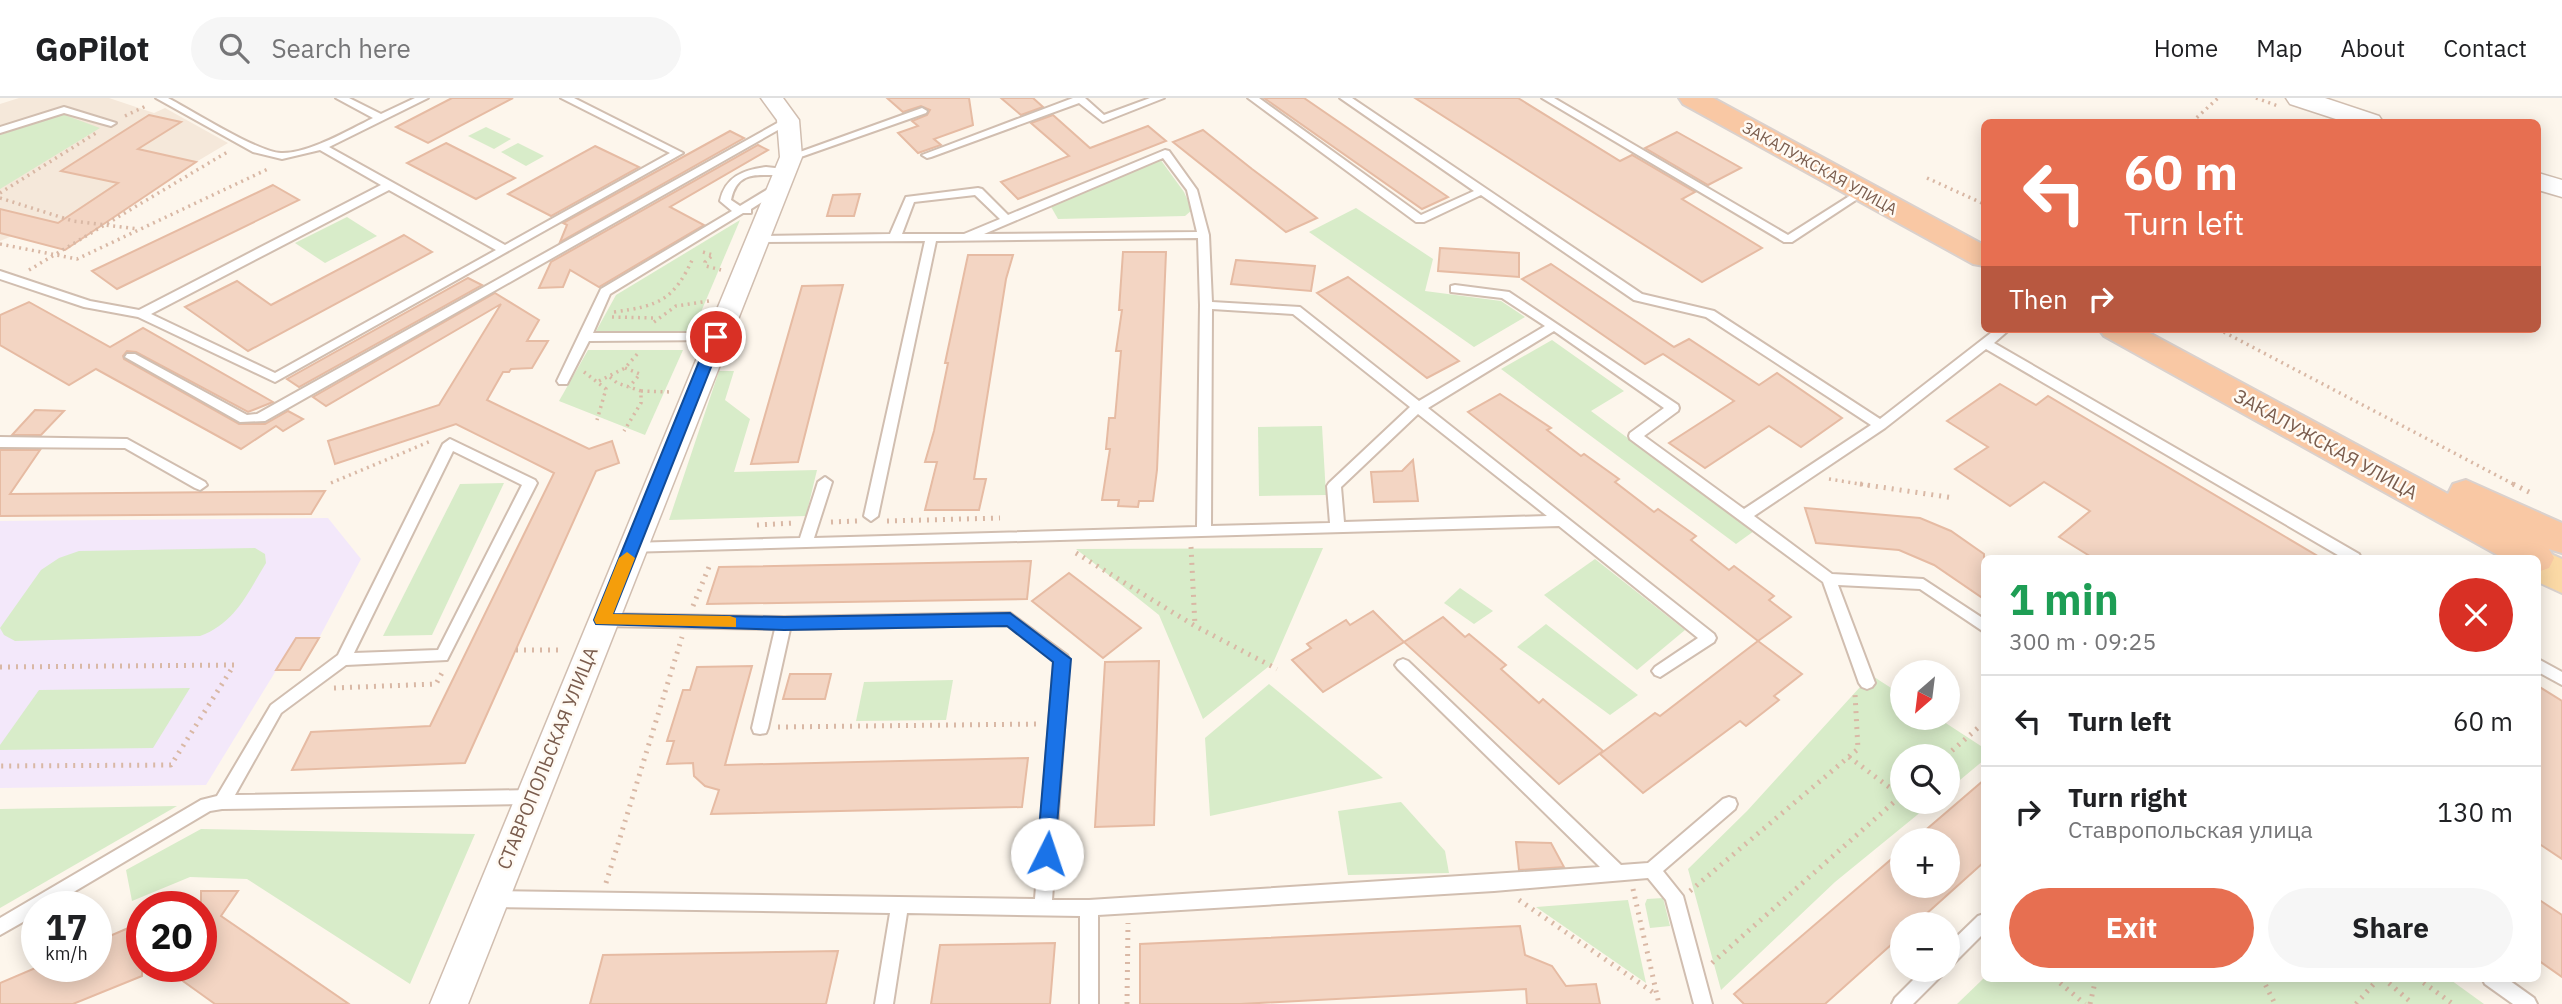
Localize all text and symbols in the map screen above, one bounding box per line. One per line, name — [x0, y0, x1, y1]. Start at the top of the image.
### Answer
search box — [191, 17, 681, 80]
text: GoPilot — [35, 27, 149, 70]
icon: search — [215, 29, 253, 67]
text: Search here — [271, 31, 411, 65]
text: Home — [2154, 32, 2218, 64]
text: Map — [2256, 32, 2302, 64]
text: About — [2340, 32, 2405, 64]
text: Contact — [2443, 32, 2527, 64]
street label: ЗАКАЛУЖСКАЯ УЛИЦА — [1739, 117, 1901, 219]
text: 60 m — [2124, 140, 2238, 203]
icon: left — [2009, 147, 2100, 238]
text: Turn left — [2124, 202, 2244, 244]
icon: right — [2082, 280, 2120, 318]
text: Then — [2009, 282, 2068, 316]
pin — [686, 307, 746, 367]
icon: arrive — [697, 318, 735, 356]
street label: ЗАКАЛУЖСКАЯ УЛИЦА — [2230, 383, 2422, 505]
text: 1 min — [2009, 572, 2119, 627]
button: close — [2439, 578, 2513, 652]
text: 300 m · 09:25 — [2009, 626, 2156, 656]
street label: СТАВРОПОЛЬСКАЯ УЛИЦА — [491, 643, 603, 873]
north arrow — [1890, 660, 1960, 730]
map controls — [1890, 660, 1960, 982]
icon: left — [2009, 702, 2047, 740]
text: Turn left — [2068, 704, 2171, 738]
text: 60 m — [2453, 704, 2513, 738]
button: search — [1890, 744, 1960, 814]
text: Turn right — [2068, 780, 2187, 814]
icon: right — [2009, 793, 2047, 831]
text: 130 m — [2437, 795, 2513, 829]
text: Ставропольская улица — [2068, 814, 2313, 844]
position arrow — [1010, 817, 1084, 891]
button: + — [1890, 828, 1960, 898]
button: Exit — [2009, 888, 2254, 968]
button: Share — [2268, 888, 2513, 968]
speed limit sign: 20 — [126, 891, 217, 982]
text: 17 — [45, 904, 88, 950]
button: − — [1890, 912, 1960, 982]
text: km/h — [45, 942, 88, 965]

